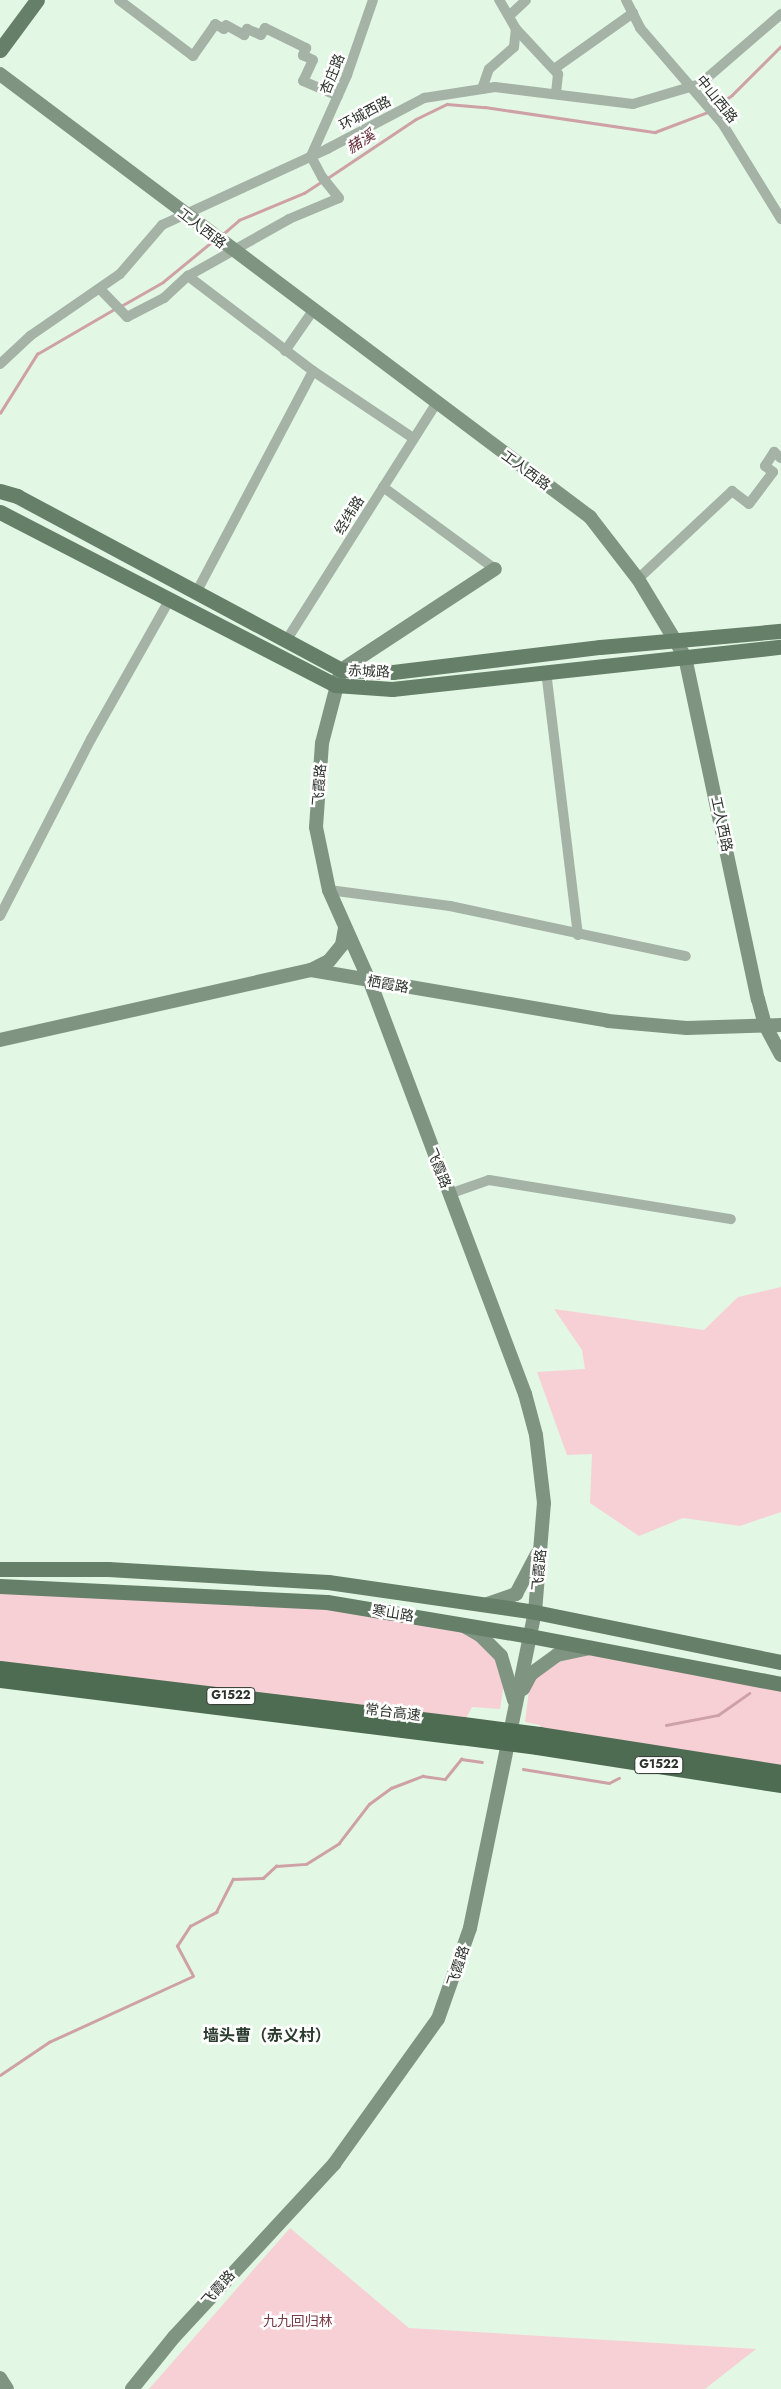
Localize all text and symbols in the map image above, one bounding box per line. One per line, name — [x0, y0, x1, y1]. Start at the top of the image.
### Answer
street label: 杏庄路 — [316, 51, 348, 97]
street label: 中山西路 — [693, 72, 741, 126]
street label: 环城西路 — [336, 92, 394, 134]
water label: 赭溪 — [344, 126, 378, 158]
street label: 工人西路 — [175, 204, 229, 252]
street label: 工人西路 — [498, 447, 554, 493]
street label: 经纬路 — [331, 493, 367, 537]
street label: 赤城路 — [348, 662, 390, 680]
street label: 飞霞路 — [309, 763, 329, 807]
street label: 工人西路 — [708, 795, 736, 853]
street label: 栖霞路 — [366, 972, 410, 996]
street label: 飞霞路 — [423, 1145, 455, 1191]
street label: 飞霞路 — [529, 1548, 549, 1592]
street label: 寒山路 — [371, 1601, 415, 1625]
road number: G1522 — [206, 1686, 256, 1705]
street label: 常台高速 — [364, 1700, 422, 1724]
road number: G1522 — [634, 1756, 684, 1774]
street label: 飞霞路 — [444, 1943, 472, 1989]
district label: 墙头曹（赤义村） — [203, 2026, 331, 2046]
street label: 飞霞路 — [198, 2267, 238, 2309]
park label: 九九回归林 — [263, 2313, 333, 2329]

